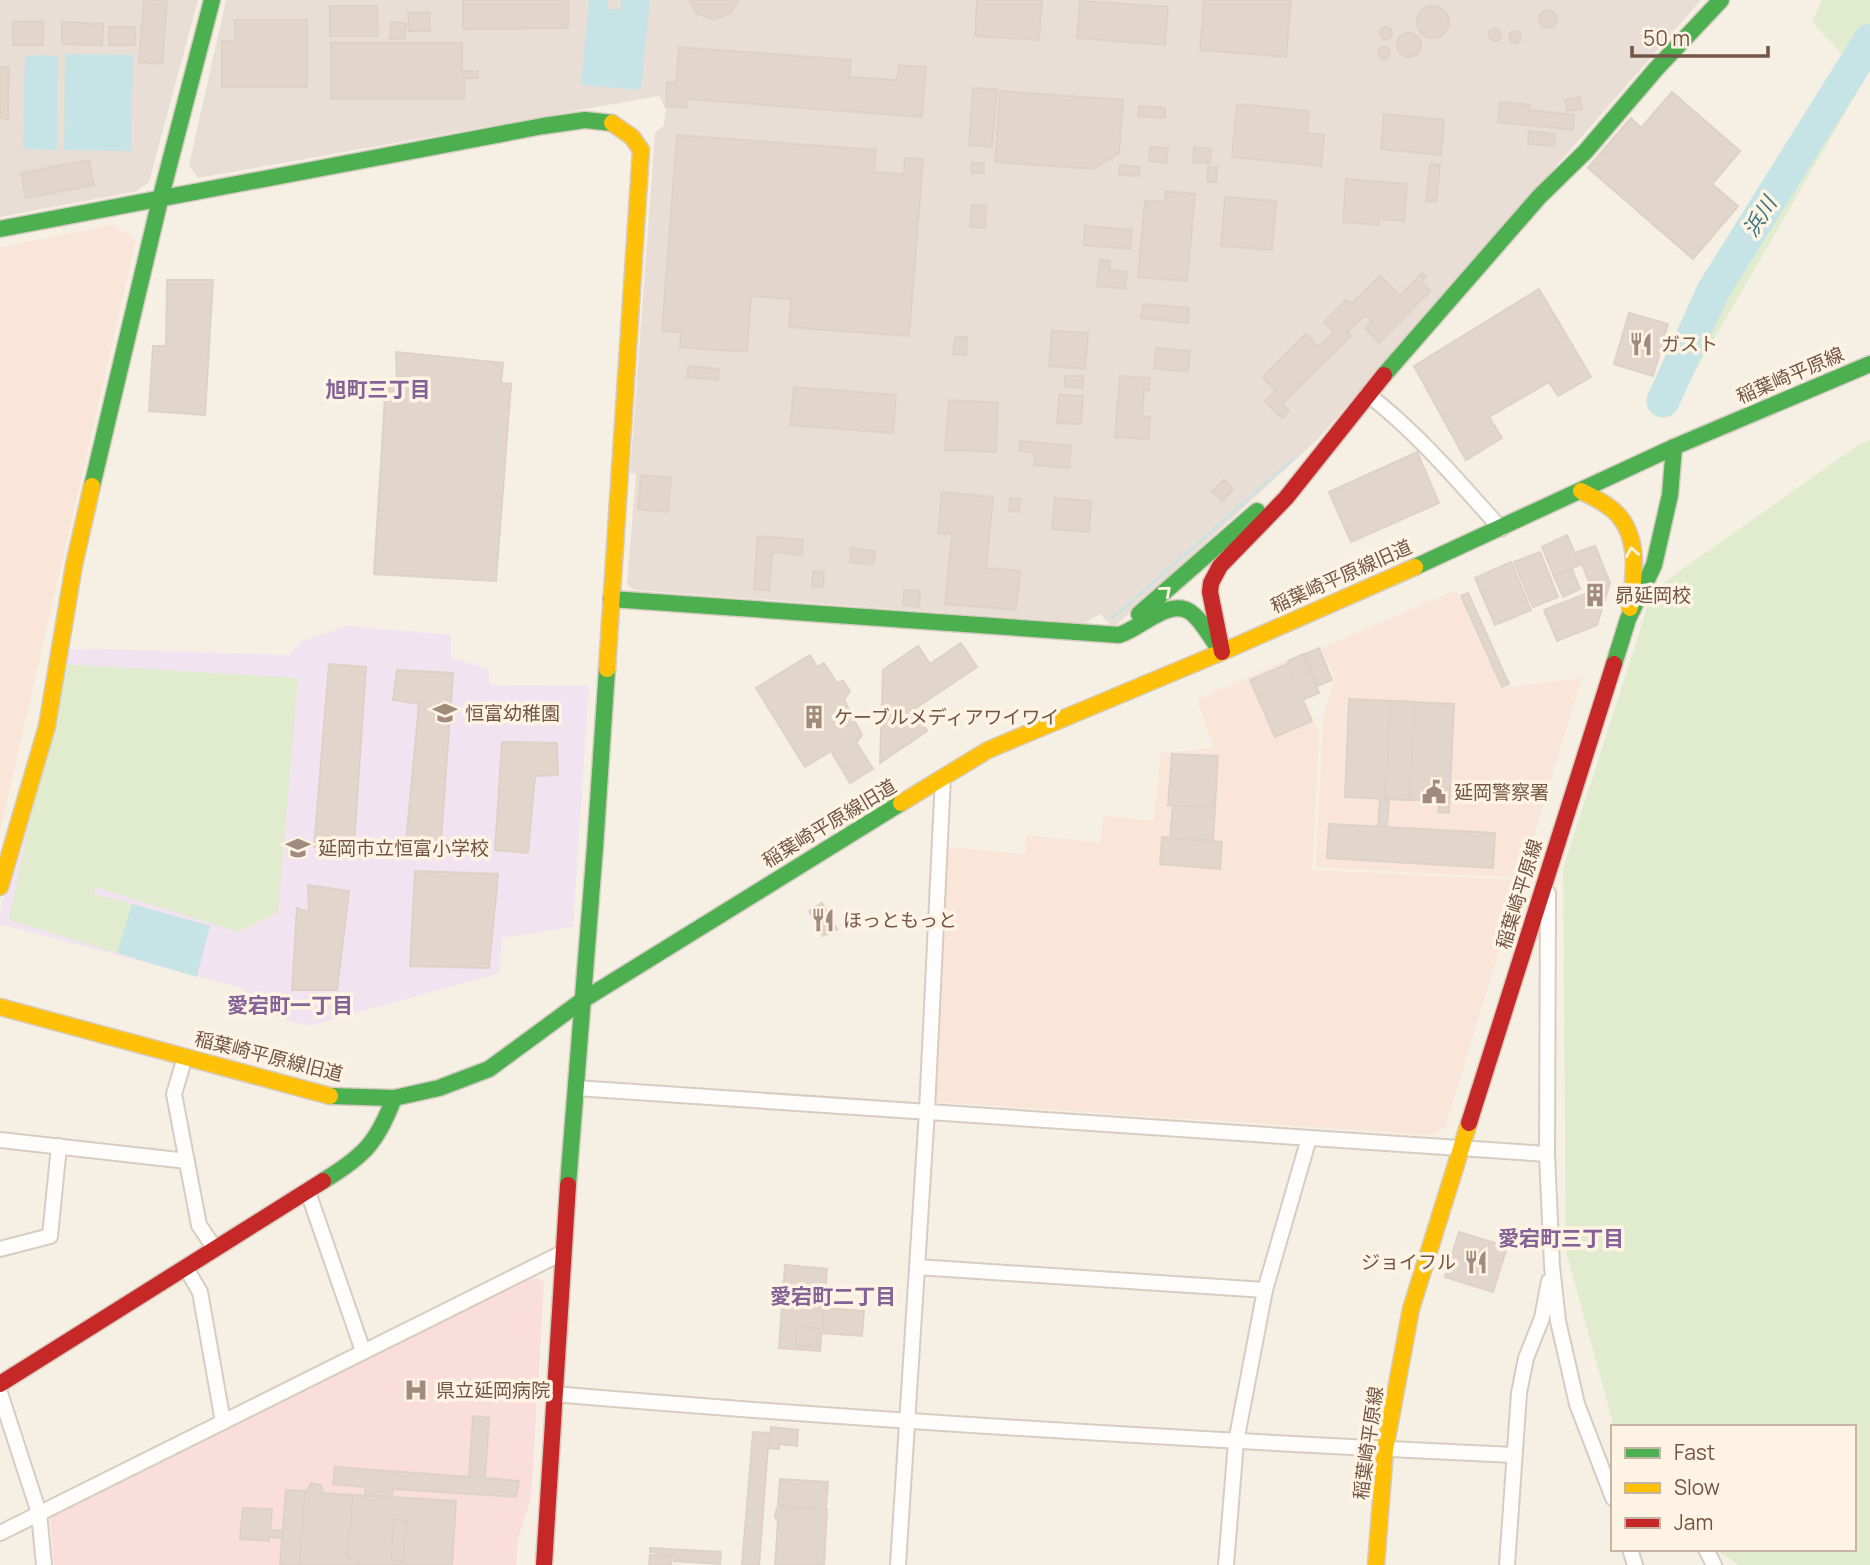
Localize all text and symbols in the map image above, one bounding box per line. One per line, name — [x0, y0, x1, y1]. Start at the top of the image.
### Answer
scale bar — [1632, 14, 1769, 58]
text: 50 m — [1643, 24, 1690, 52]
water label: 浜川 — [1736, 190, 1783, 242]
restaurant icon: ガスト — [1627, 330, 1655, 358]
place label: ガスト — [1661, 331, 1718, 357]
street label: 稲葉崎平原線 — [1732, 341, 1848, 409]
district label: 旭町三丁目 — [326, 375, 431, 403]
street label: 稲葉崎平原線旧道 — [1266, 533, 1416, 619]
one-way arrow — [1625, 546, 1640, 557]
building icon: 昴延岡校 — [1581, 581, 1609, 609]
place label: 昴延岡校 — [1615, 582, 1691, 608]
one-way arrow — [1157, 587, 1170, 599]
school or university icon: 恒富幼稚園 — [431, 699, 459, 727]
place label: 恒富幼稚園 — [465, 700, 560, 726]
building icon: ケーブルメディアワイワイ — [800, 703, 828, 731]
place label: ケーブルメディアワイワイ — [834, 704, 1060, 730]
street label: 稲葉崎平原線旧道 — [757, 773, 901, 873]
public building icon: 延岡警察署 — [1420, 778, 1448, 806]
place label: 延岡警察署 — [1454, 779, 1549, 805]
school or university icon: 延岡市立恒富小学校 — [284, 834, 312, 862]
place label: 延岡市立恒富小学校 — [318, 835, 489, 861]
street label: 稲葉崎平原線 — [1490, 836, 1548, 952]
restaurant icon: ほっともっと — [809, 906, 837, 934]
place label: ほっともっと — [843, 907, 957, 933]
district label: 愛宕町一丁目 — [227, 991, 353, 1019]
street label: 稲葉崎平原線旧道 — [192, 1025, 346, 1087]
district label: 愛宕町三丁目 — [1498, 1224, 1624, 1252]
restaurant icon: ジョイフル — [1462, 1248, 1490, 1276]
place label: ジョイフル — [1361, 1249, 1456, 1275]
district label: 愛宕町二丁目 — [770, 1282, 896, 1310]
hospital icon: 県立延岡病院 — [402, 1376, 430, 1404]
place label: 県立延岡病院 — [436, 1377, 550, 1403]
street label: 稲葉崎平原線 — [1347, 1385, 1389, 1501]
legend — [1611, 1425, 1856, 1551]
text: Fast — [1674, 1438, 1715, 1466]
text: Slow — [1674, 1473, 1720, 1501]
text: Jam — [1674, 1508, 1713, 1536]

